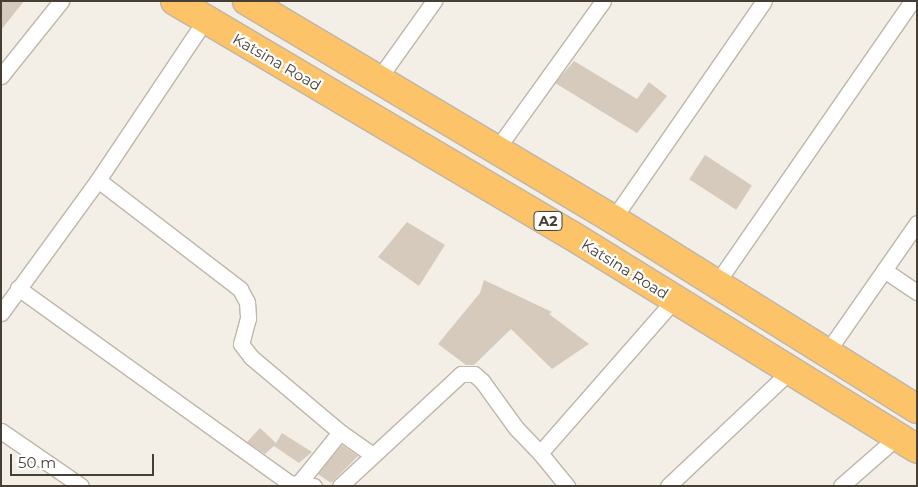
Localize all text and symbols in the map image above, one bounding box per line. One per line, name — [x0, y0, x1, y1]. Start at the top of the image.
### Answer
street label: Katsina Road — [230, 29, 324, 95]
road number: A2 — [533, 210, 563, 232]
street label: Katsina Road — [578, 235, 672, 303]
scale bar — [12, 444, 156, 476]
text: 50 m — [18, 453, 56, 472]

